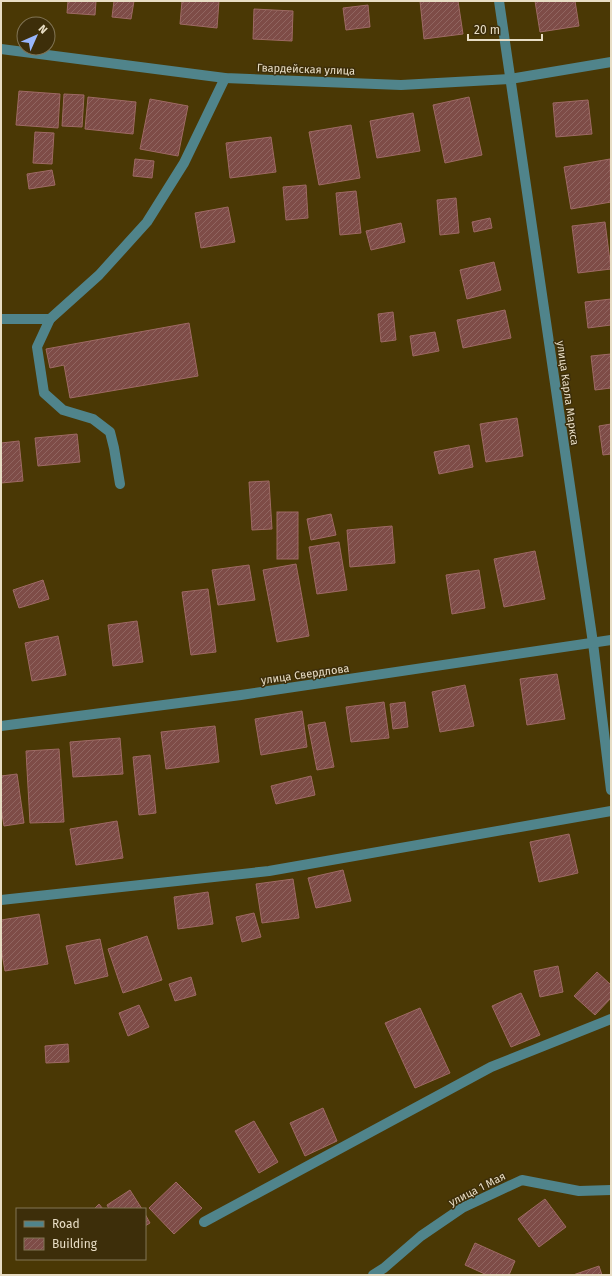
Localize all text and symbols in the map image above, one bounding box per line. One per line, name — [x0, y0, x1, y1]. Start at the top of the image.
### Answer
north arrow — [16, 16, 56, 56]
scale bar — [468, 16, 542, 42]
text: N — [36, 22, 50, 36]
text: 20 m — [474, 23, 500, 37]
street label: Гвардейская улица — [257, 61, 355, 78]
street label: улица Карла Маркса — [554, 340, 581, 446]
street label: улица Свердлова — [260, 662, 350, 687]
street label: улица 1 Мая — [447, 1170, 508, 1209]
legend — [16, 1208, 146, 1260]
text: Road — [52, 1217, 80, 1231]
text: Building — [52, 1237, 98, 1251]

